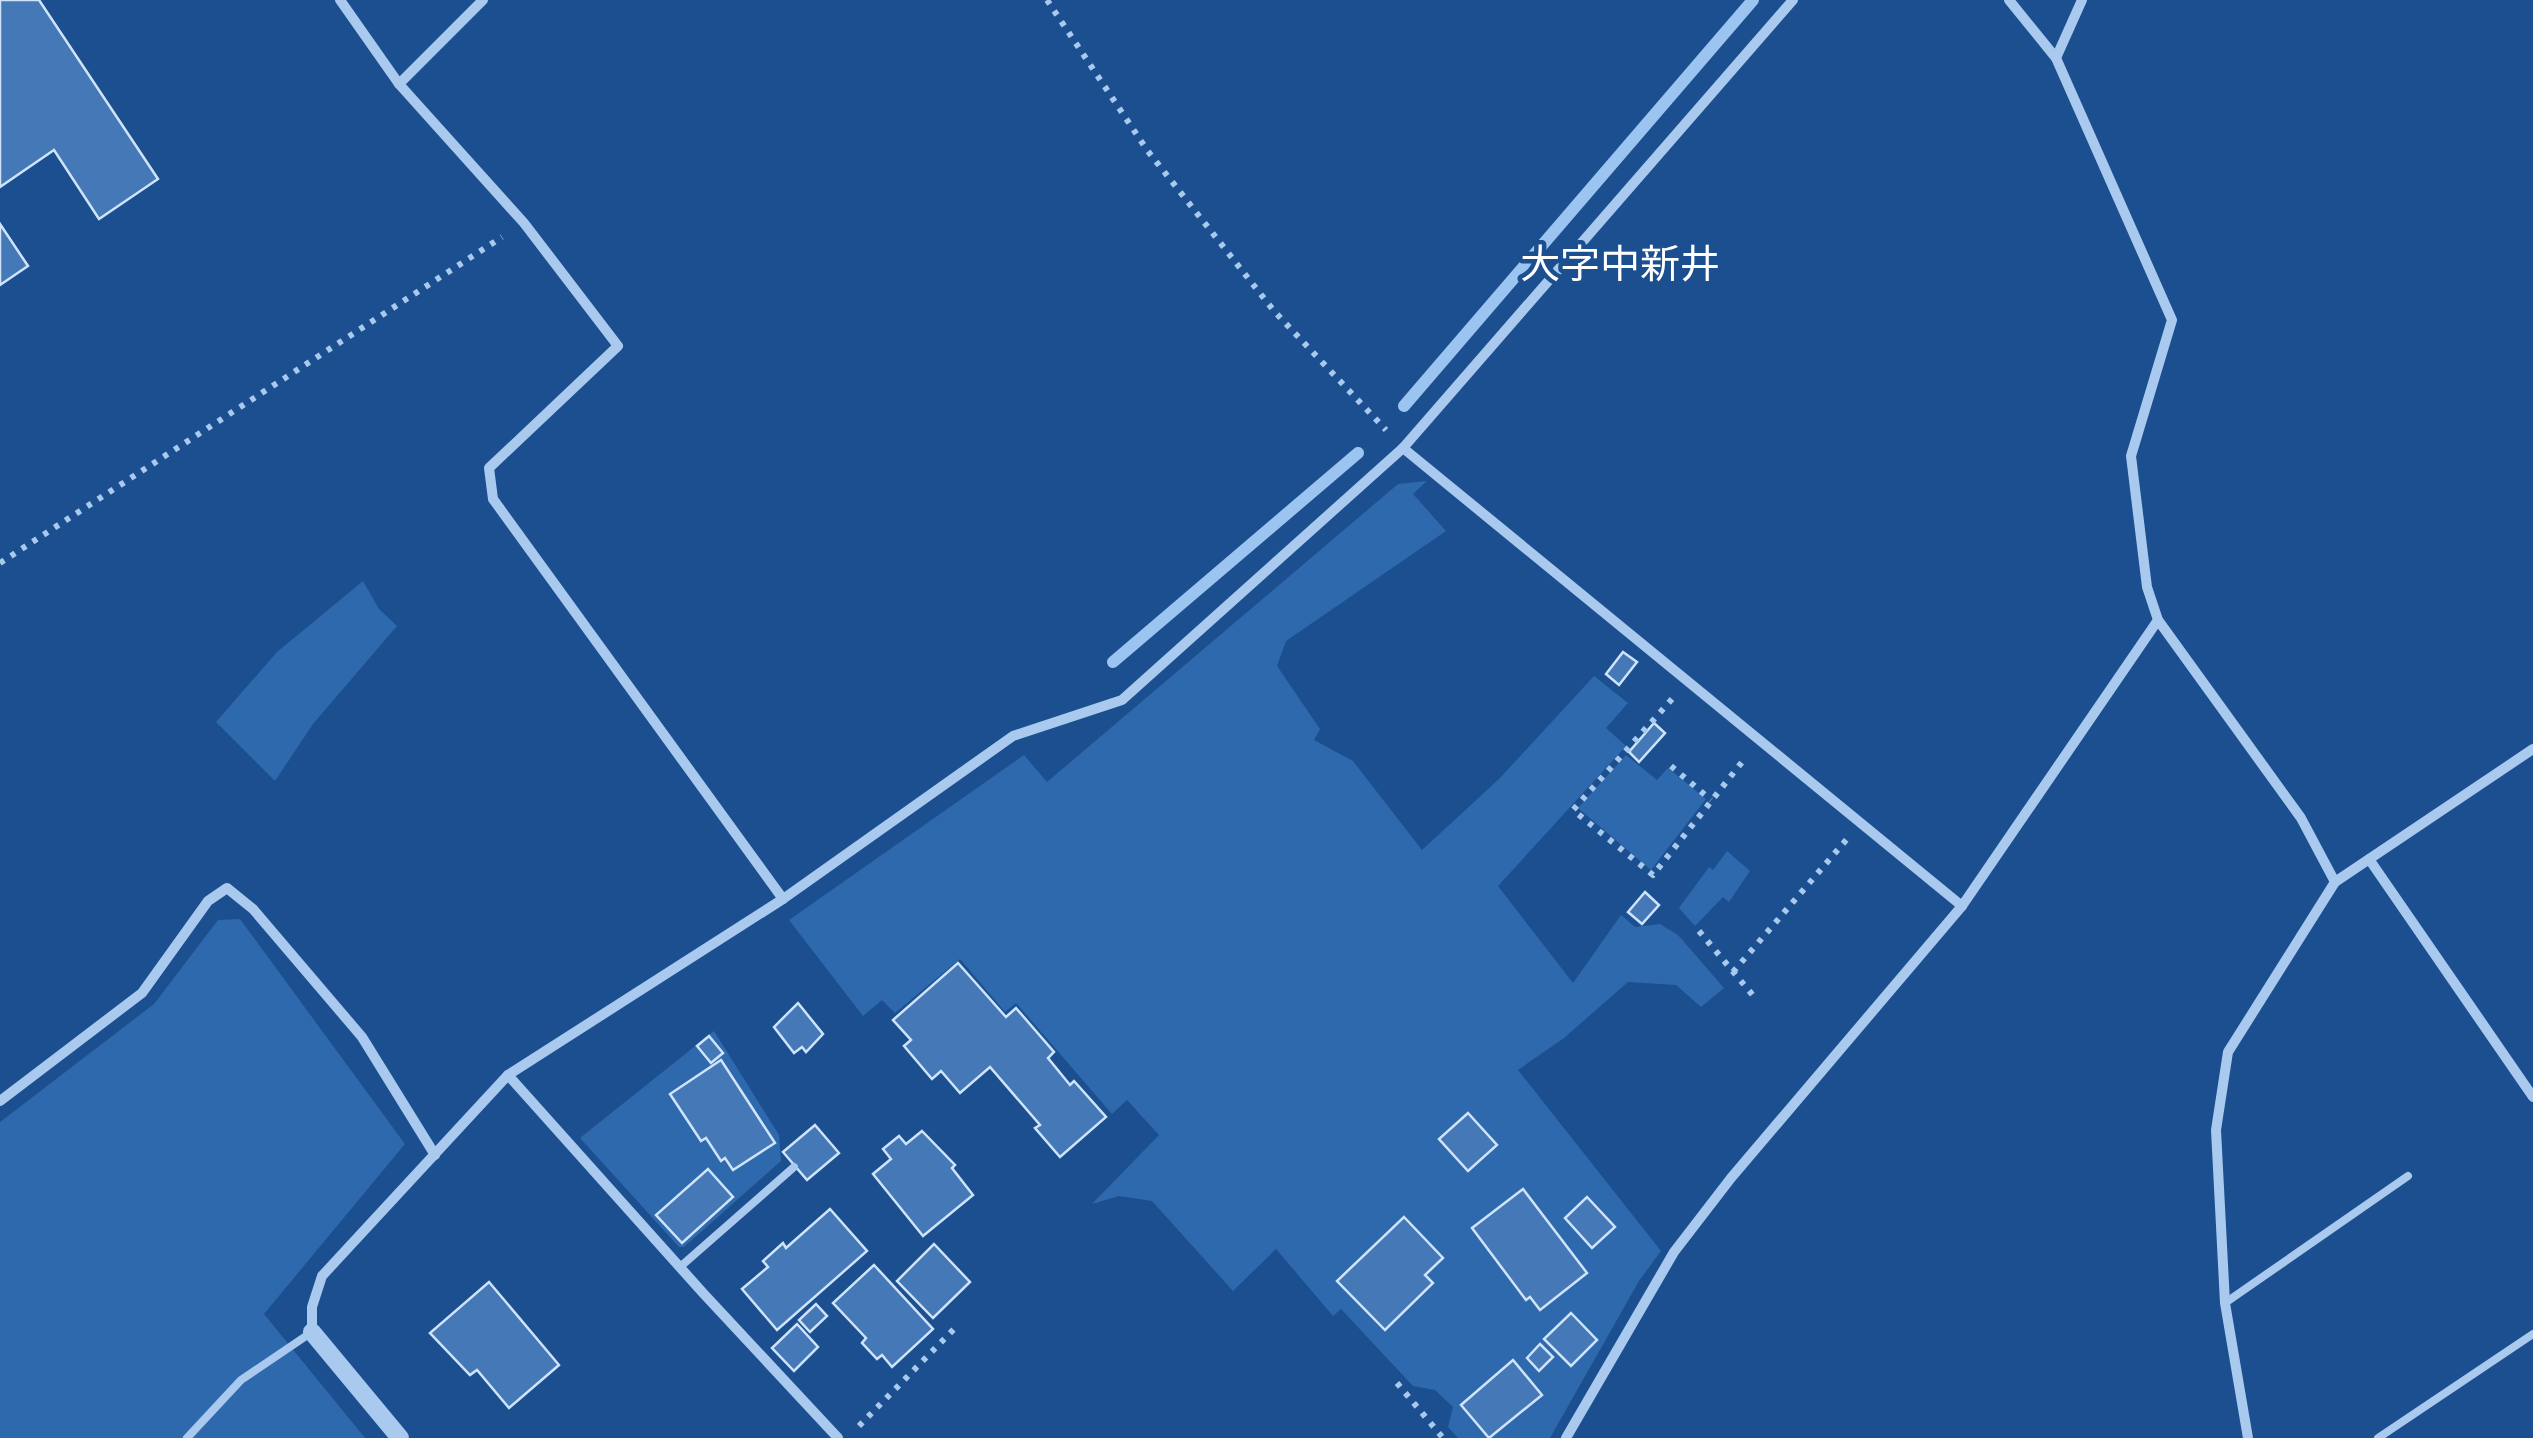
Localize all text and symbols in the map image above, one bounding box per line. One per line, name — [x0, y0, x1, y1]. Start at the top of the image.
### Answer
district label: 大字中新井 — [1520, 238, 1720, 290]

